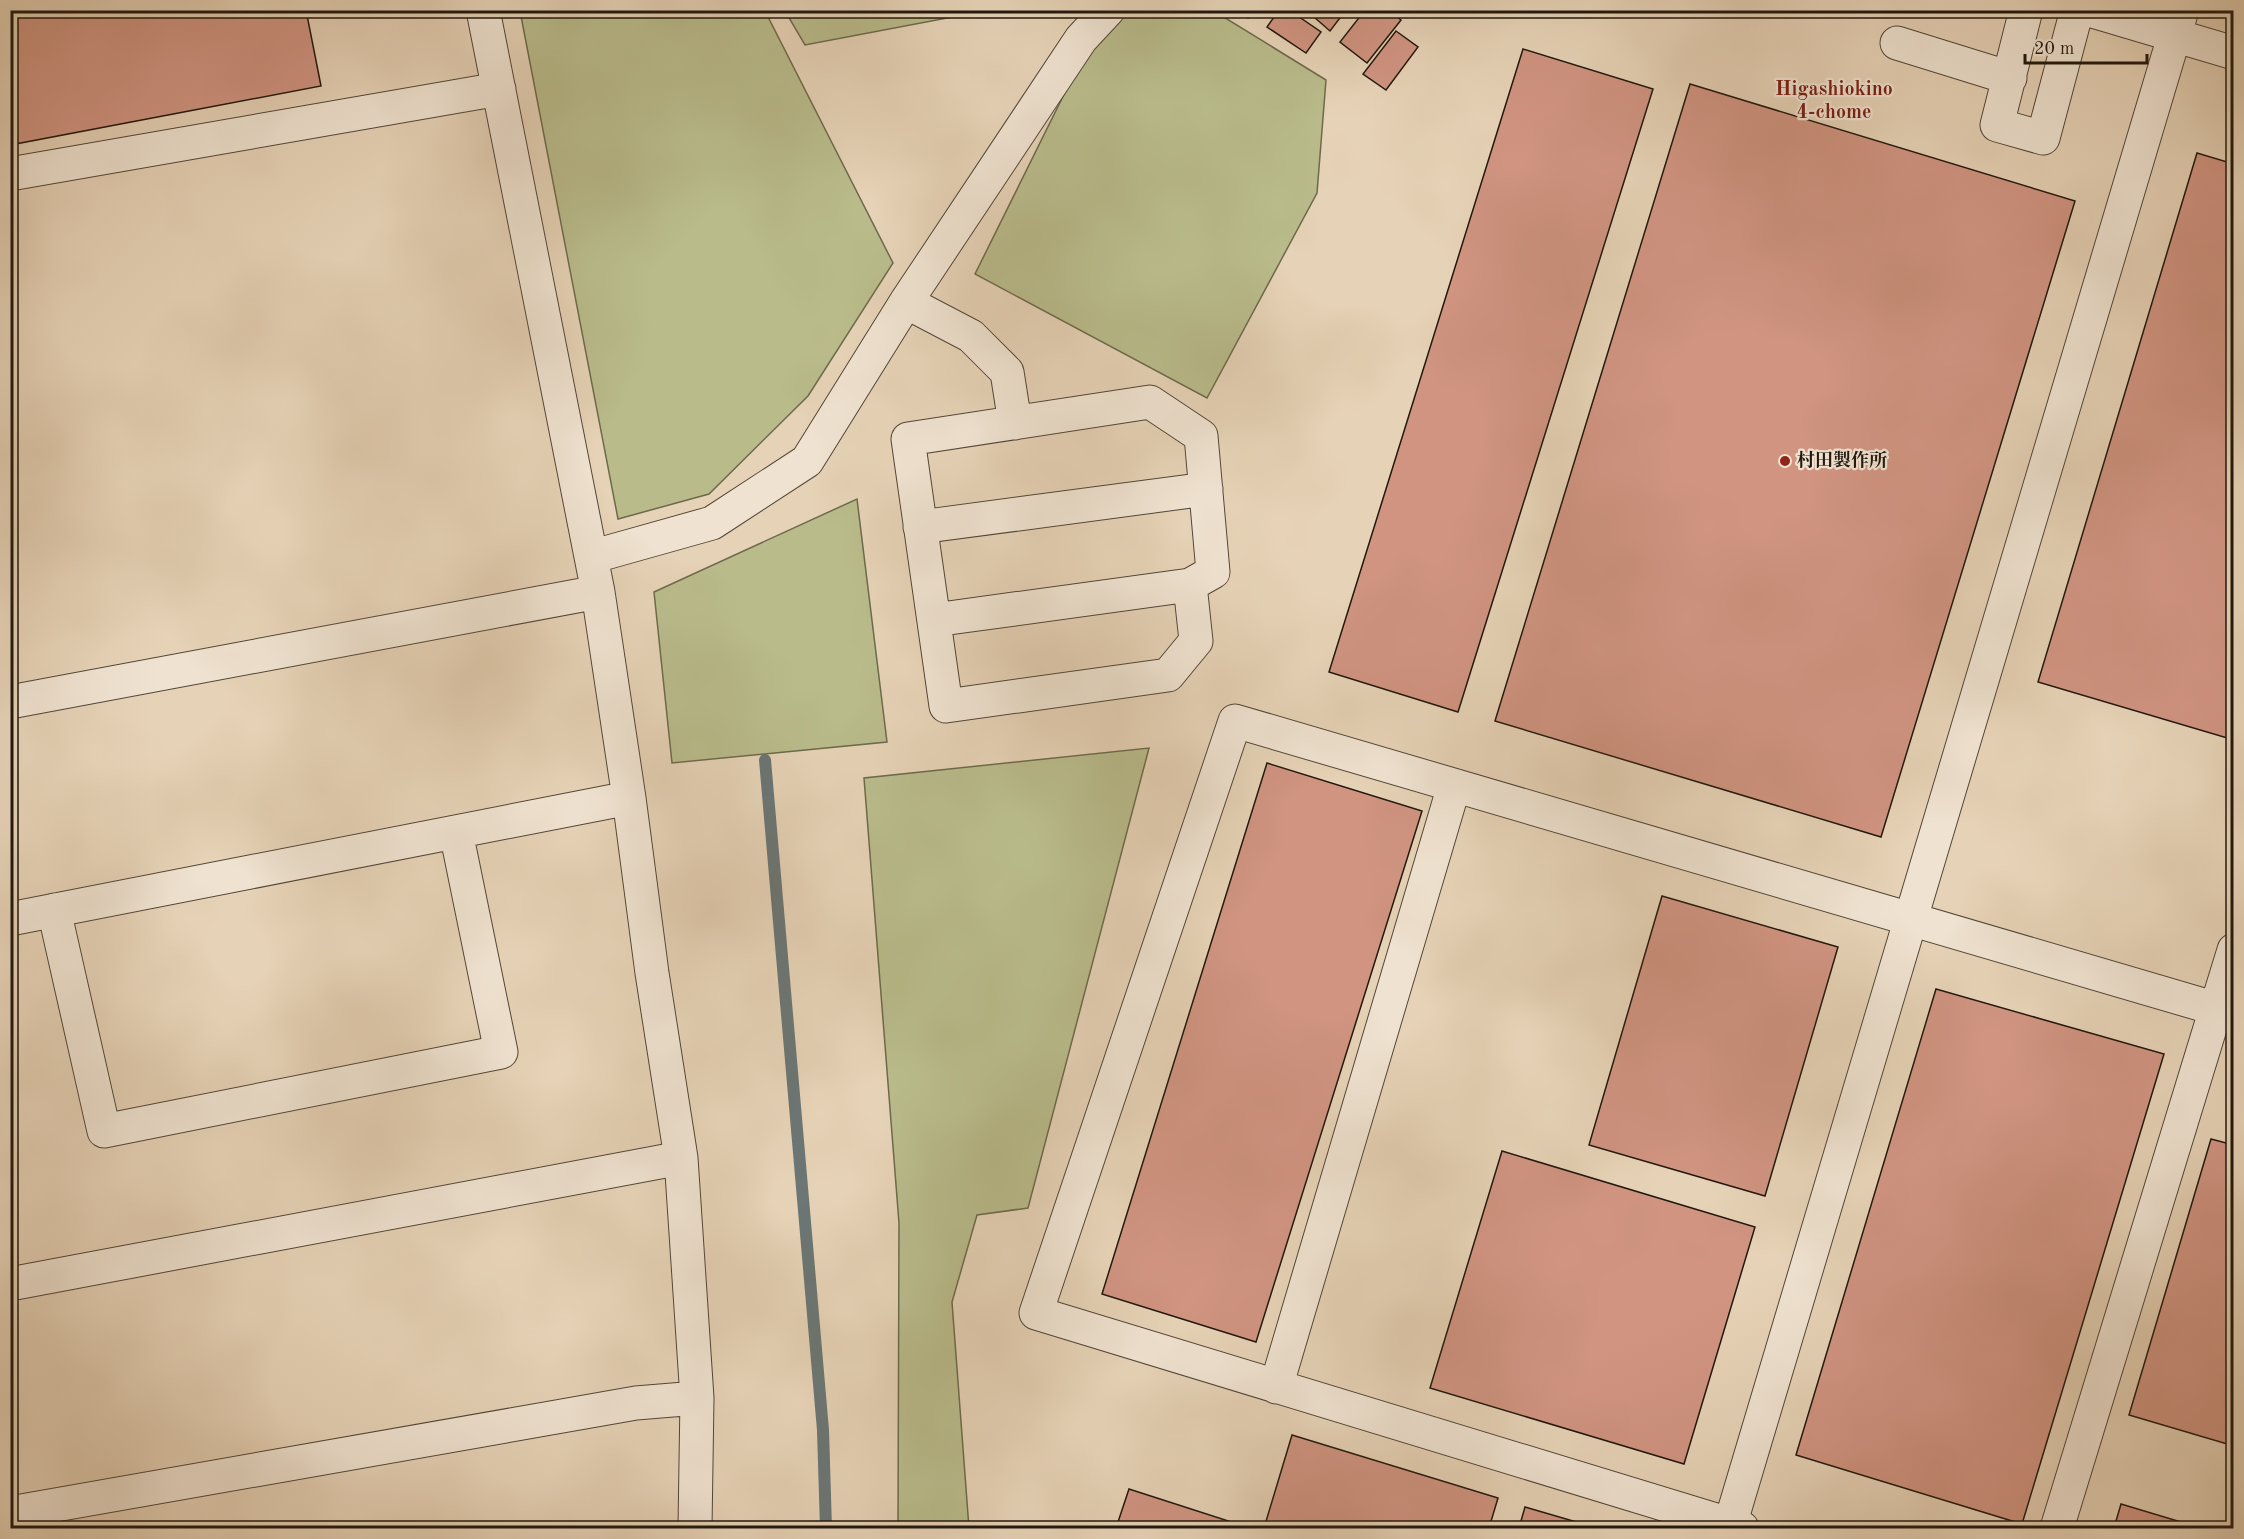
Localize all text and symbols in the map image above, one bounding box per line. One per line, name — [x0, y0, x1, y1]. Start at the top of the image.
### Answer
scale bar — [2025, 27, 2146, 65]
text: 20 m — [2034, 40, 2074, 58]
district label: Higashiokino 4-chome — [1775, 80, 1893, 123]
place label: 村田製作所 — [1797, 450, 1887, 470]
marker: 村田製作所 — [1778, 454, 1792, 468]

